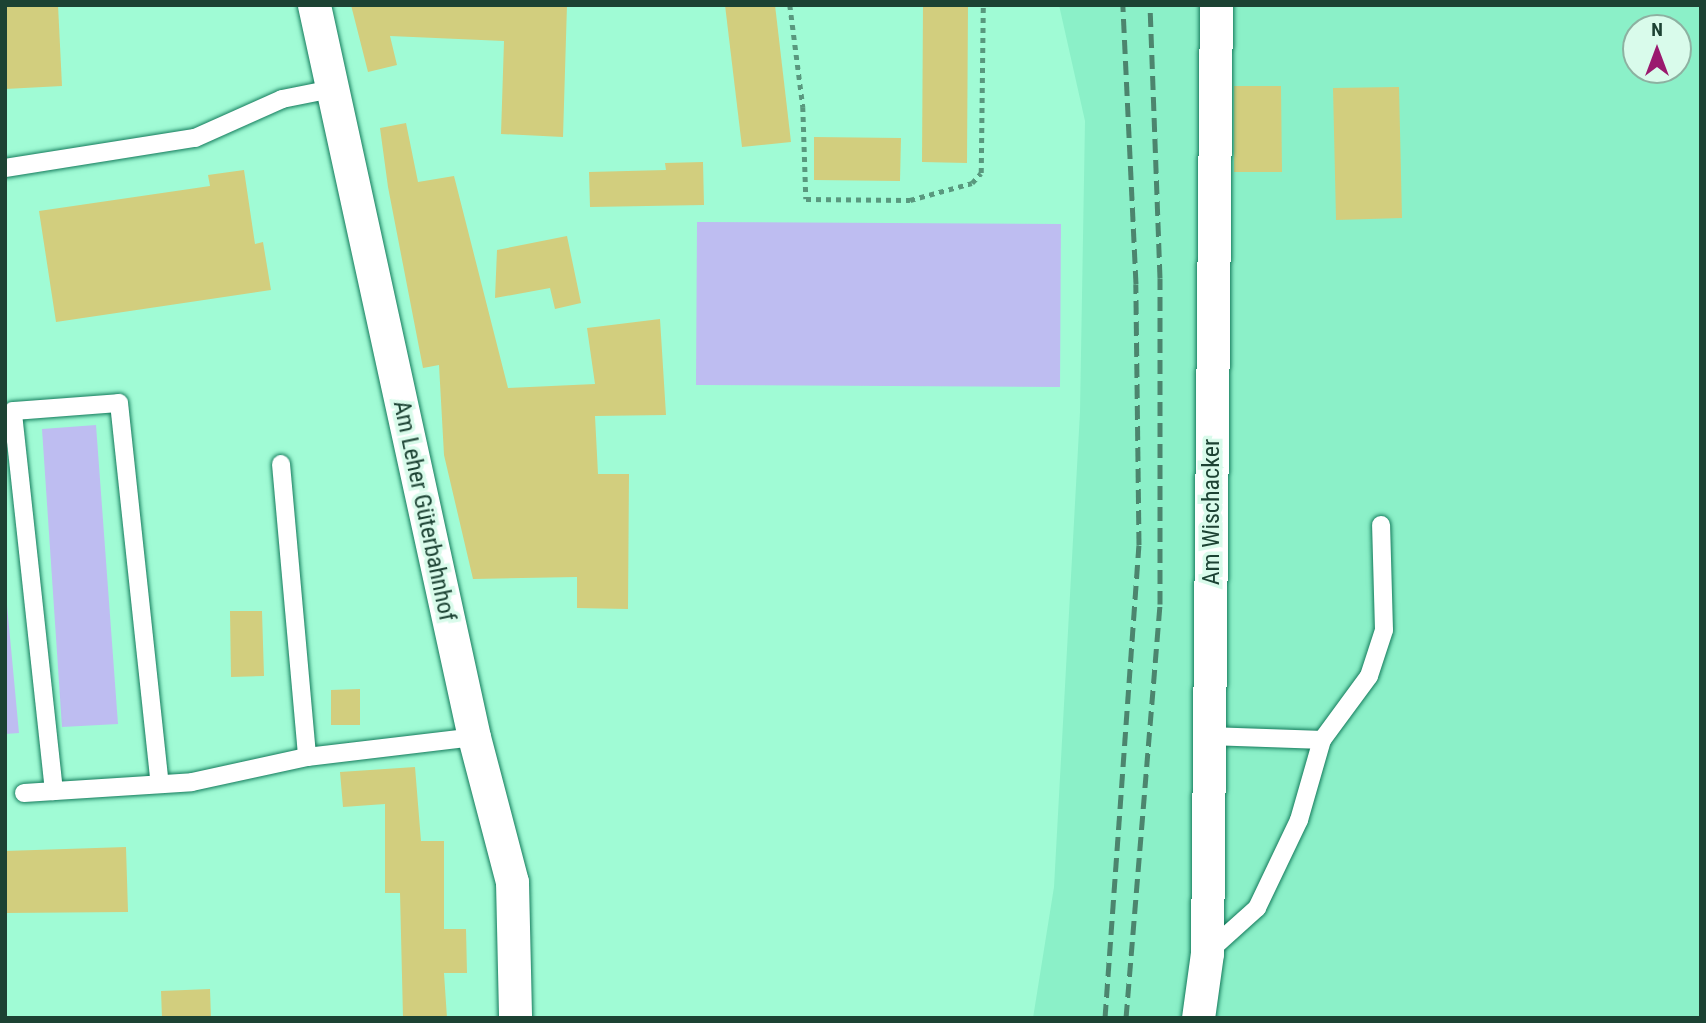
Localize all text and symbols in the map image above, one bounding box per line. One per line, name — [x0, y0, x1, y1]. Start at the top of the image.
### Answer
north arrow — [1622, 14, 1692, 84]
text: N — [1651, 18, 1663, 41]
street label: Am Leher Güterbahnhof — [387, 398, 461, 624]
street label: Am Wischacker — [1198, 439, 1226, 585]

